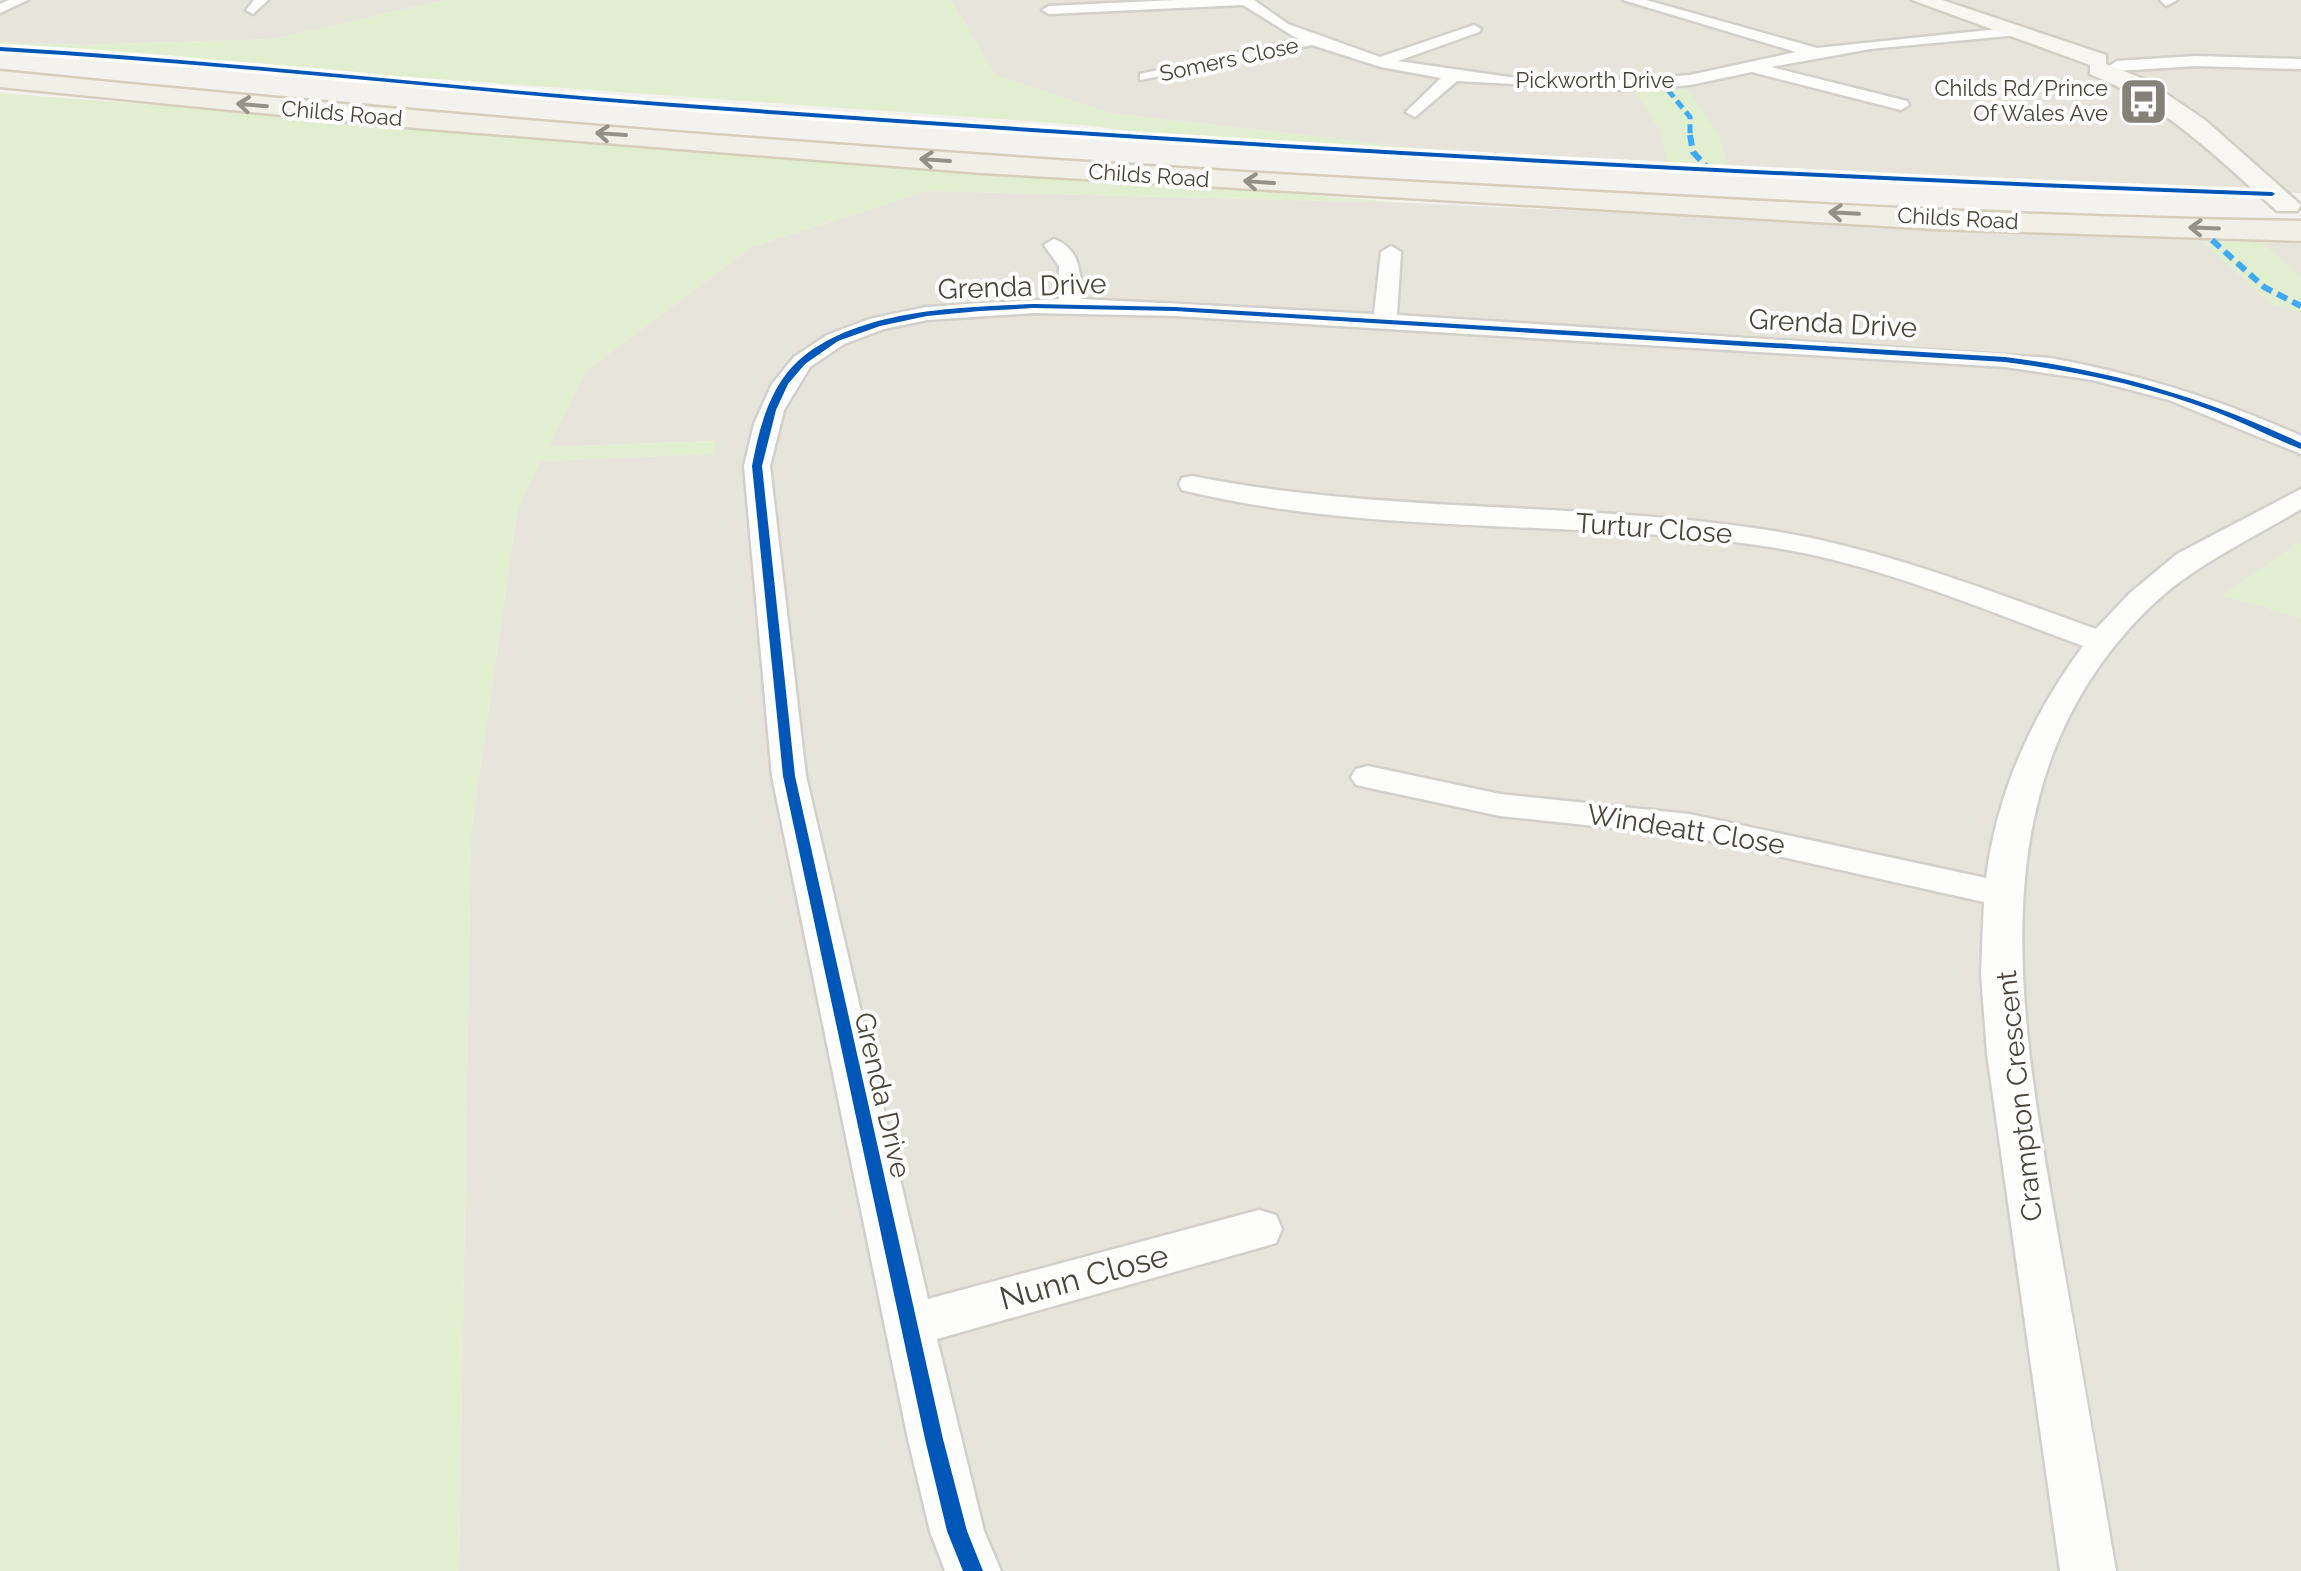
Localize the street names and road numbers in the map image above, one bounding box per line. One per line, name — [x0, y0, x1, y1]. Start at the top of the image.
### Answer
street label: Somers Close — [1157, 32, 1301, 86]
street label: Pickworth Drive — [1516, 67, 1674, 93]
street label: Childs Road — [280, 95, 404, 131]
street label: Childs Road — [1088, 158, 1210, 192]
street label: Childs Road — [1897, 202, 2019, 234]
street label: Grenda Drive — [937, 267, 1107, 306]
street label: Grenda Drive — [1748, 303, 1918, 344]
street label: Turtur Close — [1575, 507, 1733, 550]
street label: Windeatt Close — [1585, 798, 1787, 861]
street label: Crampton Crescent — [1990, 968, 2049, 1223]
street label: Grenda Drive — [847, 1009, 918, 1181]
street label: Nunn Close — [995, 1236, 1172, 1317]

